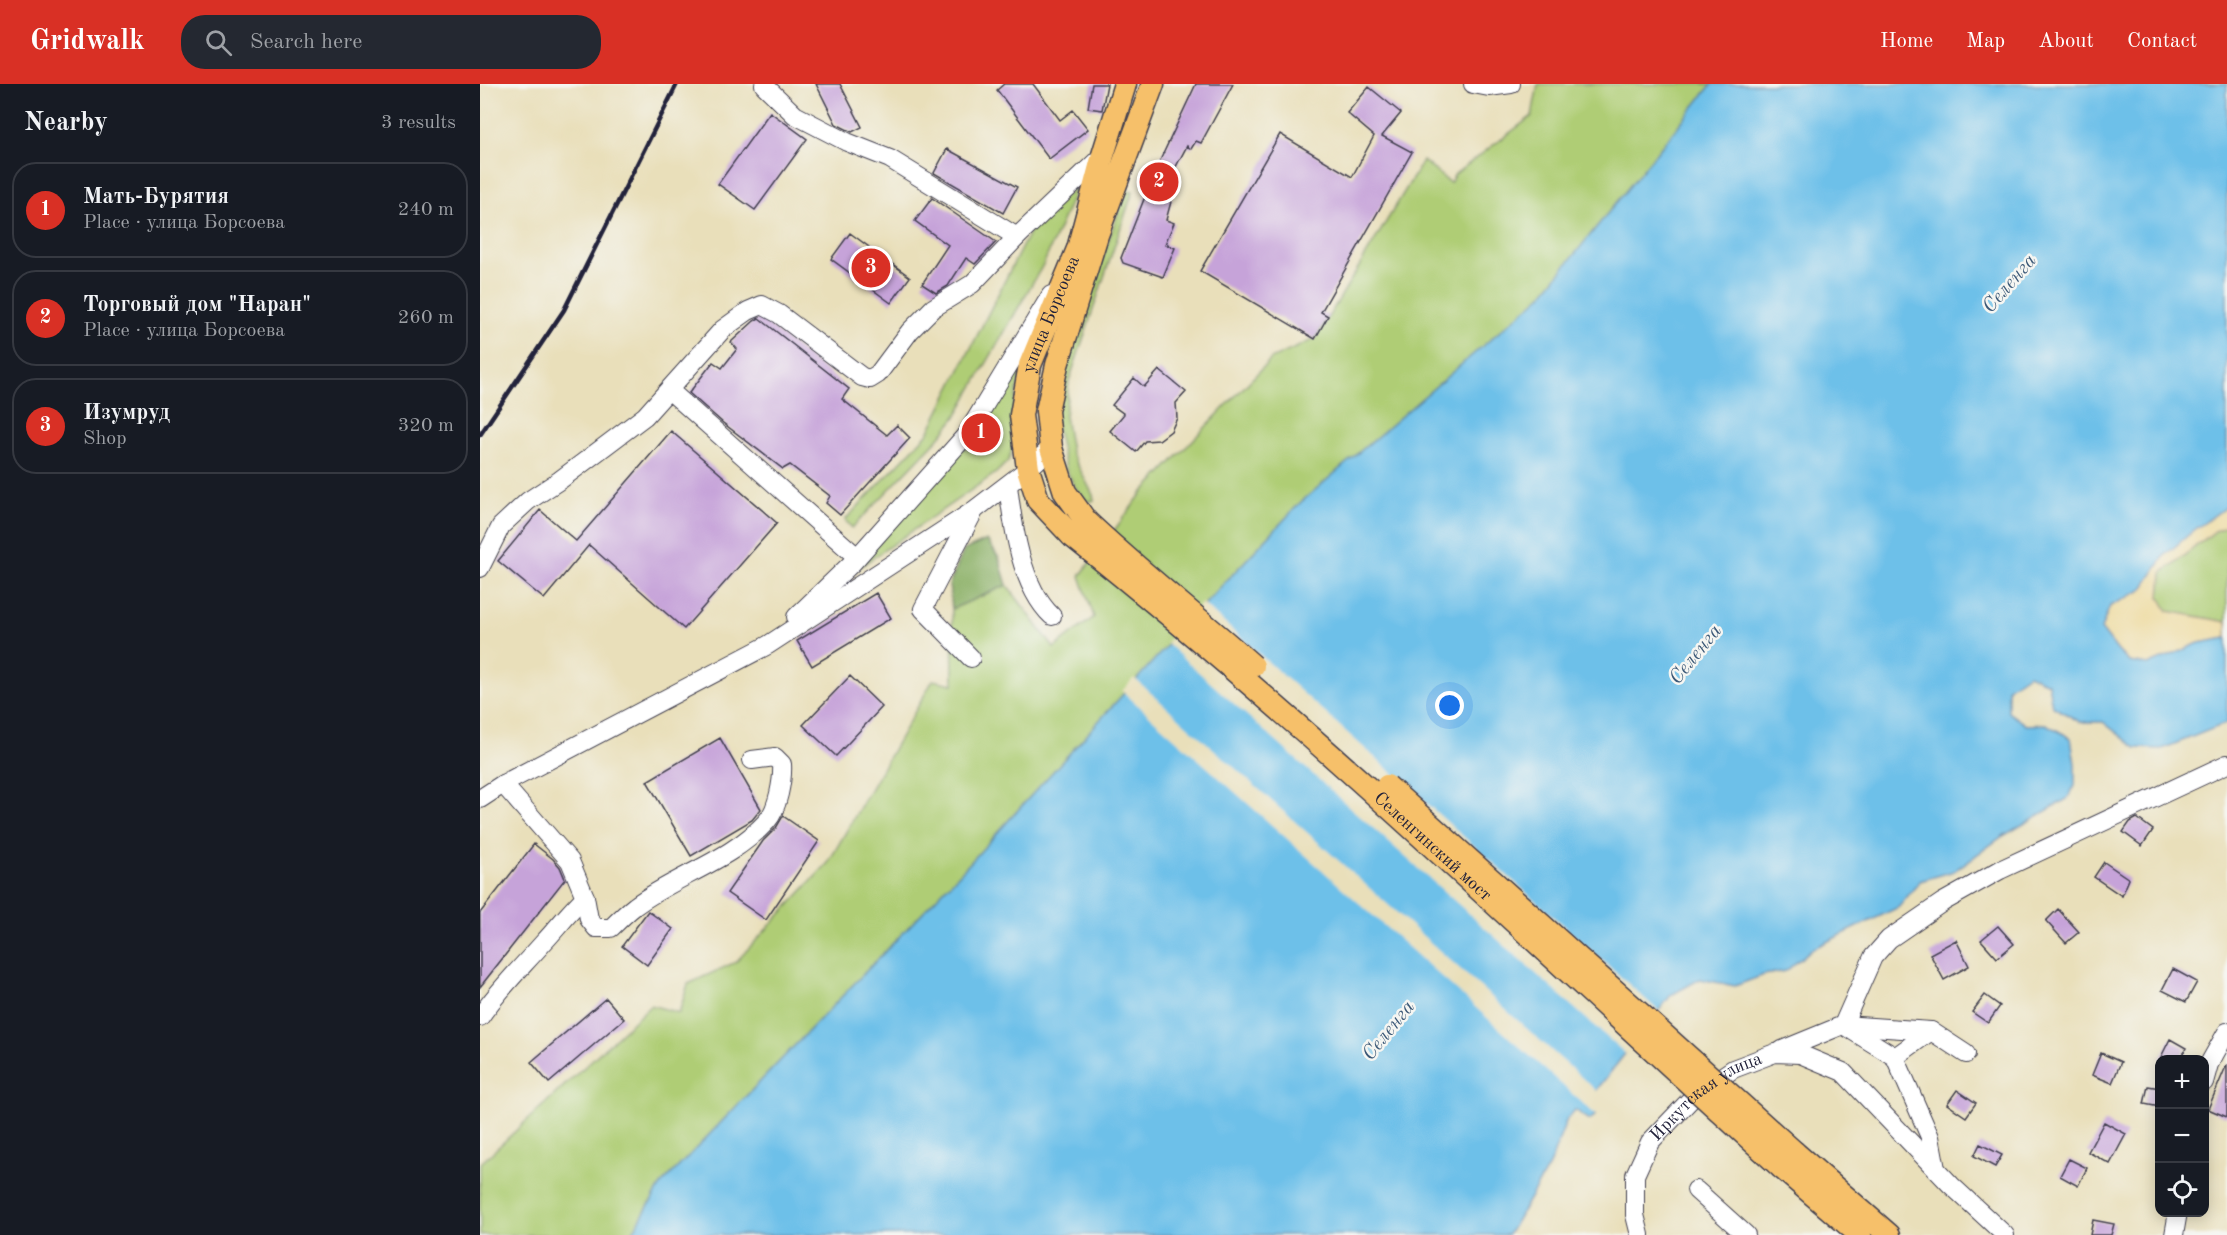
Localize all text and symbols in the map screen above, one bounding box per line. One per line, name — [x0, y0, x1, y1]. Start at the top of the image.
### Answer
search box — [181, 15, 601, 69]
icon: search — [202, 26, 235, 59]
text: Gridwalk — [30, 28, 145, 56]
text: Search here — [250, 31, 362, 53]
text: Home — [1880, 31, 1933, 52]
text: Map — [1966, 31, 2005, 52]
text: About — [2038, 31, 2094, 52]
text: Contact — [2127, 31, 2197, 52]
text: Nearby — [24, 110, 108, 136]
text: 3 results — [381, 113, 456, 133]
pin: 2 — [1140, 160, 1178, 204]
text: Мать-Бурятия — [83, 186, 229, 208]
text: 1 — [40, 200, 51, 220]
text: 240 m — [398, 200, 454, 220]
text: Place · улица Борсоева — [83, 213, 285, 233]
pin: 3 — [852, 246, 890, 291]
water label: Селенга — [1979, 251, 2041, 317]
street label: улица Борсоева — [1020, 253, 1083, 374]
text: Торговый дом "Наран" — [83, 294, 311, 316]
text: 2 — [40, 308, 51, 328]
text: 260 m — [398, 308, 454, 328]
text: Place · улица Борсоева — [83, 321, 285, 341]
text: Изумруд — [83, 402, 170, 424]
pin: 1 — [962, 410, 1000, 456]
text: 3 — [40, 416, 51, 436]
text: 320 m — [398, 416, 454, 436]
text: Shop — [83, 429, 127, 449]
water label: Селенга — [1666, 621, 1726, 689]
your location — [1435, 691, 1464, 720]
street label: Селенгинский мост — [1370, 789, 1495, 905]
water label: Селенга — [1359, 997, 1419, 1065]
street label: Иркутская улица — [1647, 1050, 1765, 1145]
map controls — [2155, 1055, 2209, 1217]
button: + — [2155, 1055, 2209, 1109]
button: − — [2155, 1109, 2209, 1163]
button: locate — [2155, 1163, 2209, 1217]

